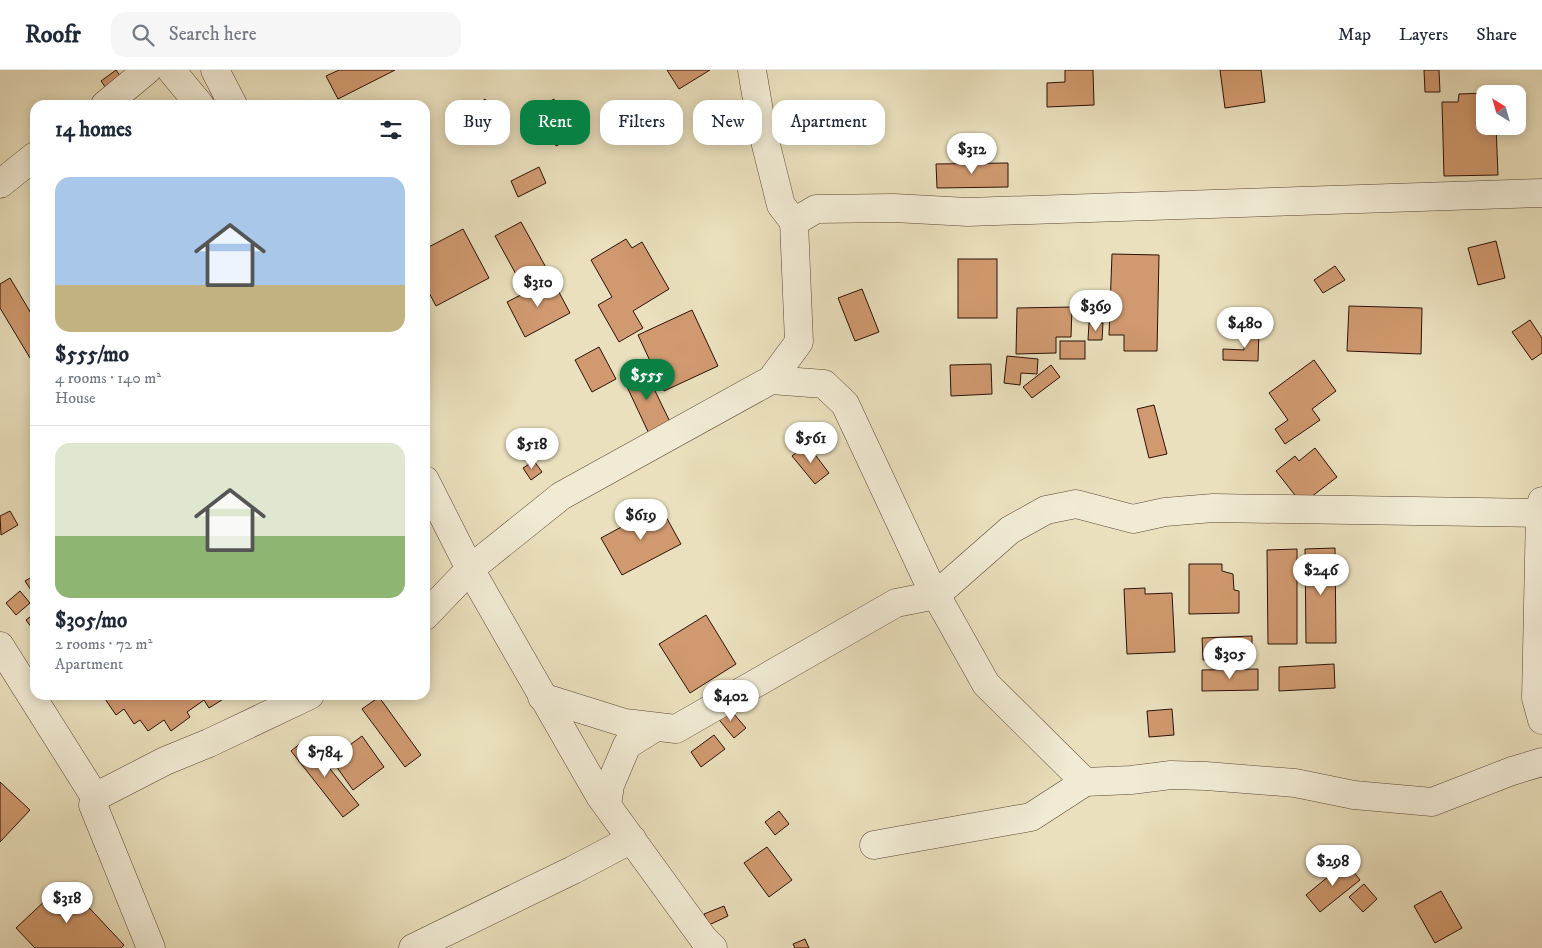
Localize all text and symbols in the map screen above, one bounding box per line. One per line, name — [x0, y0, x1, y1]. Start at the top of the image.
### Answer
search box — [111, 12, 461, 57]
text: Roofr — [25, 20, 81, 50]
icon: search — [129, 21, 157, 49]
text: Search here — [169, 23, 257, 46]
text: Map — [1338, 24, 1371, 46]
text: Layers — [1399, 24, 1448, 46]
text: Share — [1476, 24, 1517, 46]
north arrow — [1476, 85, 1526, 135]
map controls — [1476, 85, 1526, 135]
chip: Buy — [445, 100, 510, 145]
chip: Rent — [520, 100, 590, 145]
chip: Filters — [600, 100, 683, 145]
chip: New — [693, 100, 762, 145]
chip: Apartment — [772, 100, 885, 145]
icon: filters — [377, 116, 405, 144]
text: 14 homes — [55, 117, 132, 143]
pin: $312 — [942, 132, 1002, 175]
text: $312 — [958, 139, 986, 159]
icon: home — [185, 210, 275, 300]
pin: $310 — [508, 266, 568, 308]
text: $310 — [523, 272, 553, 292]
pin: $369 — [1066, 290, 1126, 332]
text: $369 — [1080, 296, 1112, 316]
pin: $480 — [1215, 306, 1275, 349]
text: $480 — [1228, 313, 1262, 333]
text: $555/mo — [55, 342, 129, 368]
pin: $555 — [617, 358, 677, 401]
text: $555 — [631, 365, 663, 385]
text: 4 rooms · 140 m² — [55, 368, 161, 388]
text: House — [55, 388, 96, 408]
pin: $561 — [781, 422, 841, 464]
pin: $518 — [502, 428, 562, 470]
text: $561 — [796, 428, 826, 448]
text: $518 — [517, 434, 547, 454]
icon: home — [185, 475, 275, 565]
pin: $619 — [611, 498, 671, 541]
text: $619 — [626, 505, 656, 525]
pin: $246 — [1291, 554, 1351, 596]
text: $246 — [1304, 560, 1338, 580]
text: $305/mo — [55, 608, 127, 634]
text: 2 rooms · 72 m² — [55, 634, 152, 654]
pin: $305 — [1200, 638, 1260, 680]
text: $305 — [1214, 644, 1246, 664]
text: Apartment — [55, 654, 123, 674]
pin: $402 — [701, 680, 761, 722]
text: $402 — [714, 686, 748, 706]
pin: $784 — [295, 736, 355, 778]
text: $784 — [308, 742, 342, 762]
pin: $298 — [1303, 844, 1363, 887]
text: $298 — [1317, 851, 1349, 871]
pin: $318 — [37, 882, 97, 924]
text: $318 — [53, 888, 81, 908]

